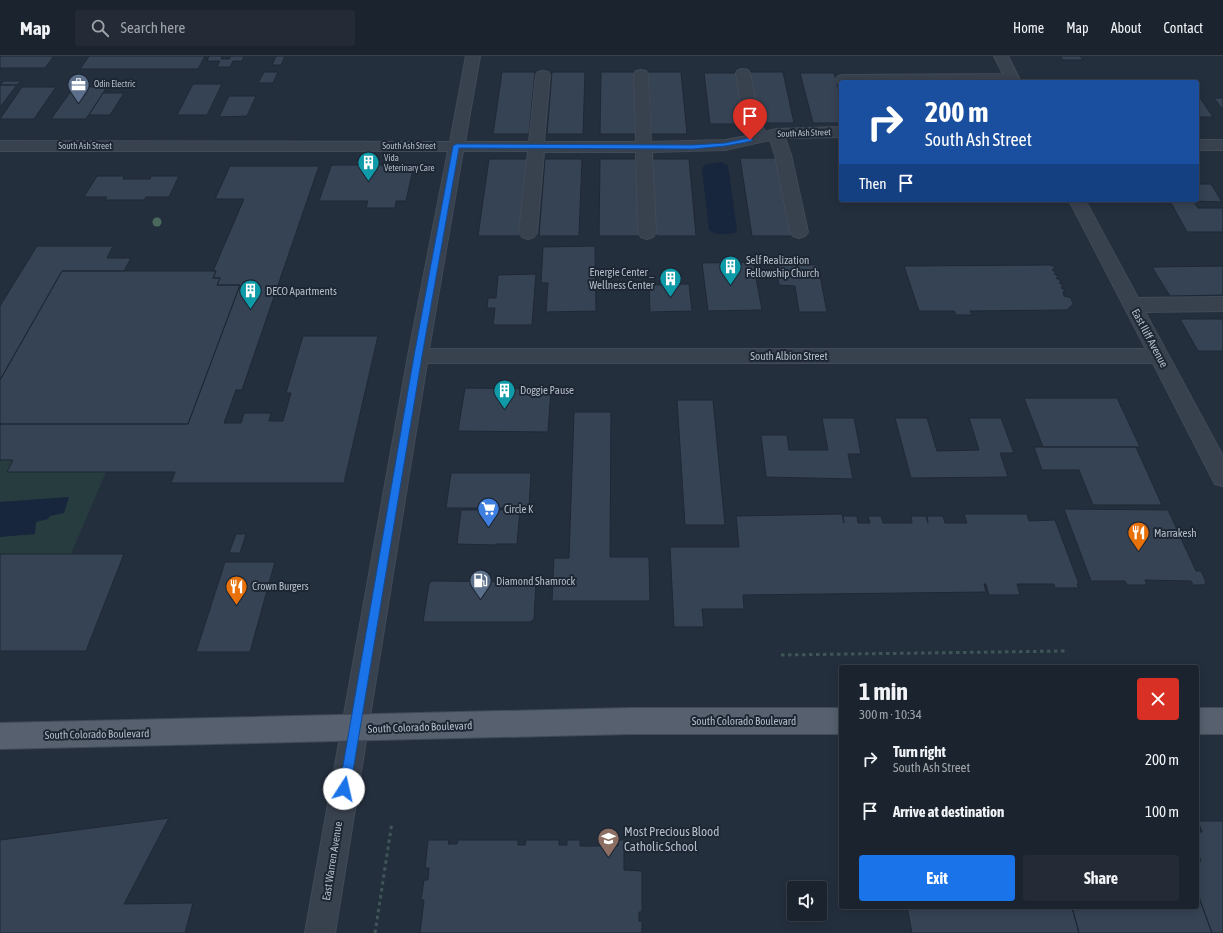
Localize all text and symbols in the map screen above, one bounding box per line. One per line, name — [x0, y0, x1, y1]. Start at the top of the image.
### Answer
search box — [75, 10, 355, 46]
text: Map — [20, 17, 51, 39]
icon: search — [89, 17, 111, 39]
text: Search here — [121, 19, 185, 36]
text: Home — [1013, 20, 1044, 36]
text: Map — [1066, 20, 1089, 36]
text: About — [1111, 20, 1142, 36]
text: Contact — [1164, 20, 1203, 36]
office icon: Odin Electric — [66, 71, 92, 104]
place label: Odin Electric — [94, 79, 136, 89]
icon: right — [859, 96, 911, 148]
text: 200 m — [925, 96, 988, 128]
pin — [733, 99, 767, 140]
icon: arrive — [739, 105, 761, 127]
street label: South Ash Street — [777, 127, 831, 139]
text: South Ash Street — [925, 129, 1032, 150]
street label: South Ash Street — [58, 141, 112, 151]
street label: South Ash Street — [382, 141, 436, 151]
building icon: Vida Veterinary Care — [355, 150, 381, 183]
place label: Vida Veterinary Care — [384, 153, 435, 173]
icon: arrive — [895, 172, 917, 194]
text: Then — [859, 175, 887, 192]
building icon: Self Realization Fellowship Church — [718, 253, 744, 286]
place label: Self Realization Fellowship Church — [746, 254, 819, 279]
building icon: Energie Center _ Wellness Center — [657, 265, 683, 298]
place label: Energie Center _ Wellness Center — [589, 266, 655, 291]
building icon: DECO Apartments — [237, 278, 263, 311]
place label: DECO Apartments — [266, 285, 337, 297]
street label: East Iliff Avenue — [1130, 307, 1170, 369]
street label: South Albion Street — [750, 350, 828, 362]
building icon: Doggie Pause — [492, 377, 518, 410]
place label: Doggie Pause — [520, 384, 574, 396]
supermarket icon: Circle K — [476, 496, 502, 529]
place label: Circle K — [504, 503, 534, 515]
restaurant icon: Marrakesh — [1125, 520, 1151, 553]
place label: Marrakesh — [1154, 527, 1197, 539]
fuel station icon: Diamond Shamrock — [467, 568, 493, 601]
restaurant icon: Crown Burgers — [224, 573, 250, 606]
place label: Diamond Shamrock — [496, 575, 575, 587]
place label: Crown Burgers — [252, 580, 309, 592]
text: 1 min — [859, 678, 908, 705]
button: close — [1137, 678, 1179, 720]
text: 300 m · 10:34 — [859, 707, 922, 722]
street label: South Colorado Boulevard — [692, 715, 796, 727]
street label: South Colorado Boulevard — [368, 719, 472, 735]
street label: South Colorado Boulevard — [45, 727, 149, 741]
text: Turn right — [893, 743, 946, 760]
icon: right — [859, 748, 881, 770]
text: 200 m — [1145, 751, 1179, 768]
text: South Ash Street — [893, 760, 970, 775]
position arrow — [323, 768, 365, 810]
icon: arrive — [859, 800, 881, 822]
text: Arrive at destination — [893, 803, 1004, 820]
text: 100 m — [1145, 803, 1179, 820]
street label: East Warren Avenue — [320, 821, 344, 901]
place label: Most Precious Blood Catholic School — [624, 824, 719, 854]
school or university icon: Most Precious Blood Catholic School — [595, 825, 621, 858]
button: Exit — [859, 855, 1015, 901]
button: Share — [1023, 855, 1179, 901]
map controls — [787, 881, 827, 921]
button: sound — [787, 881, 827, 921]

